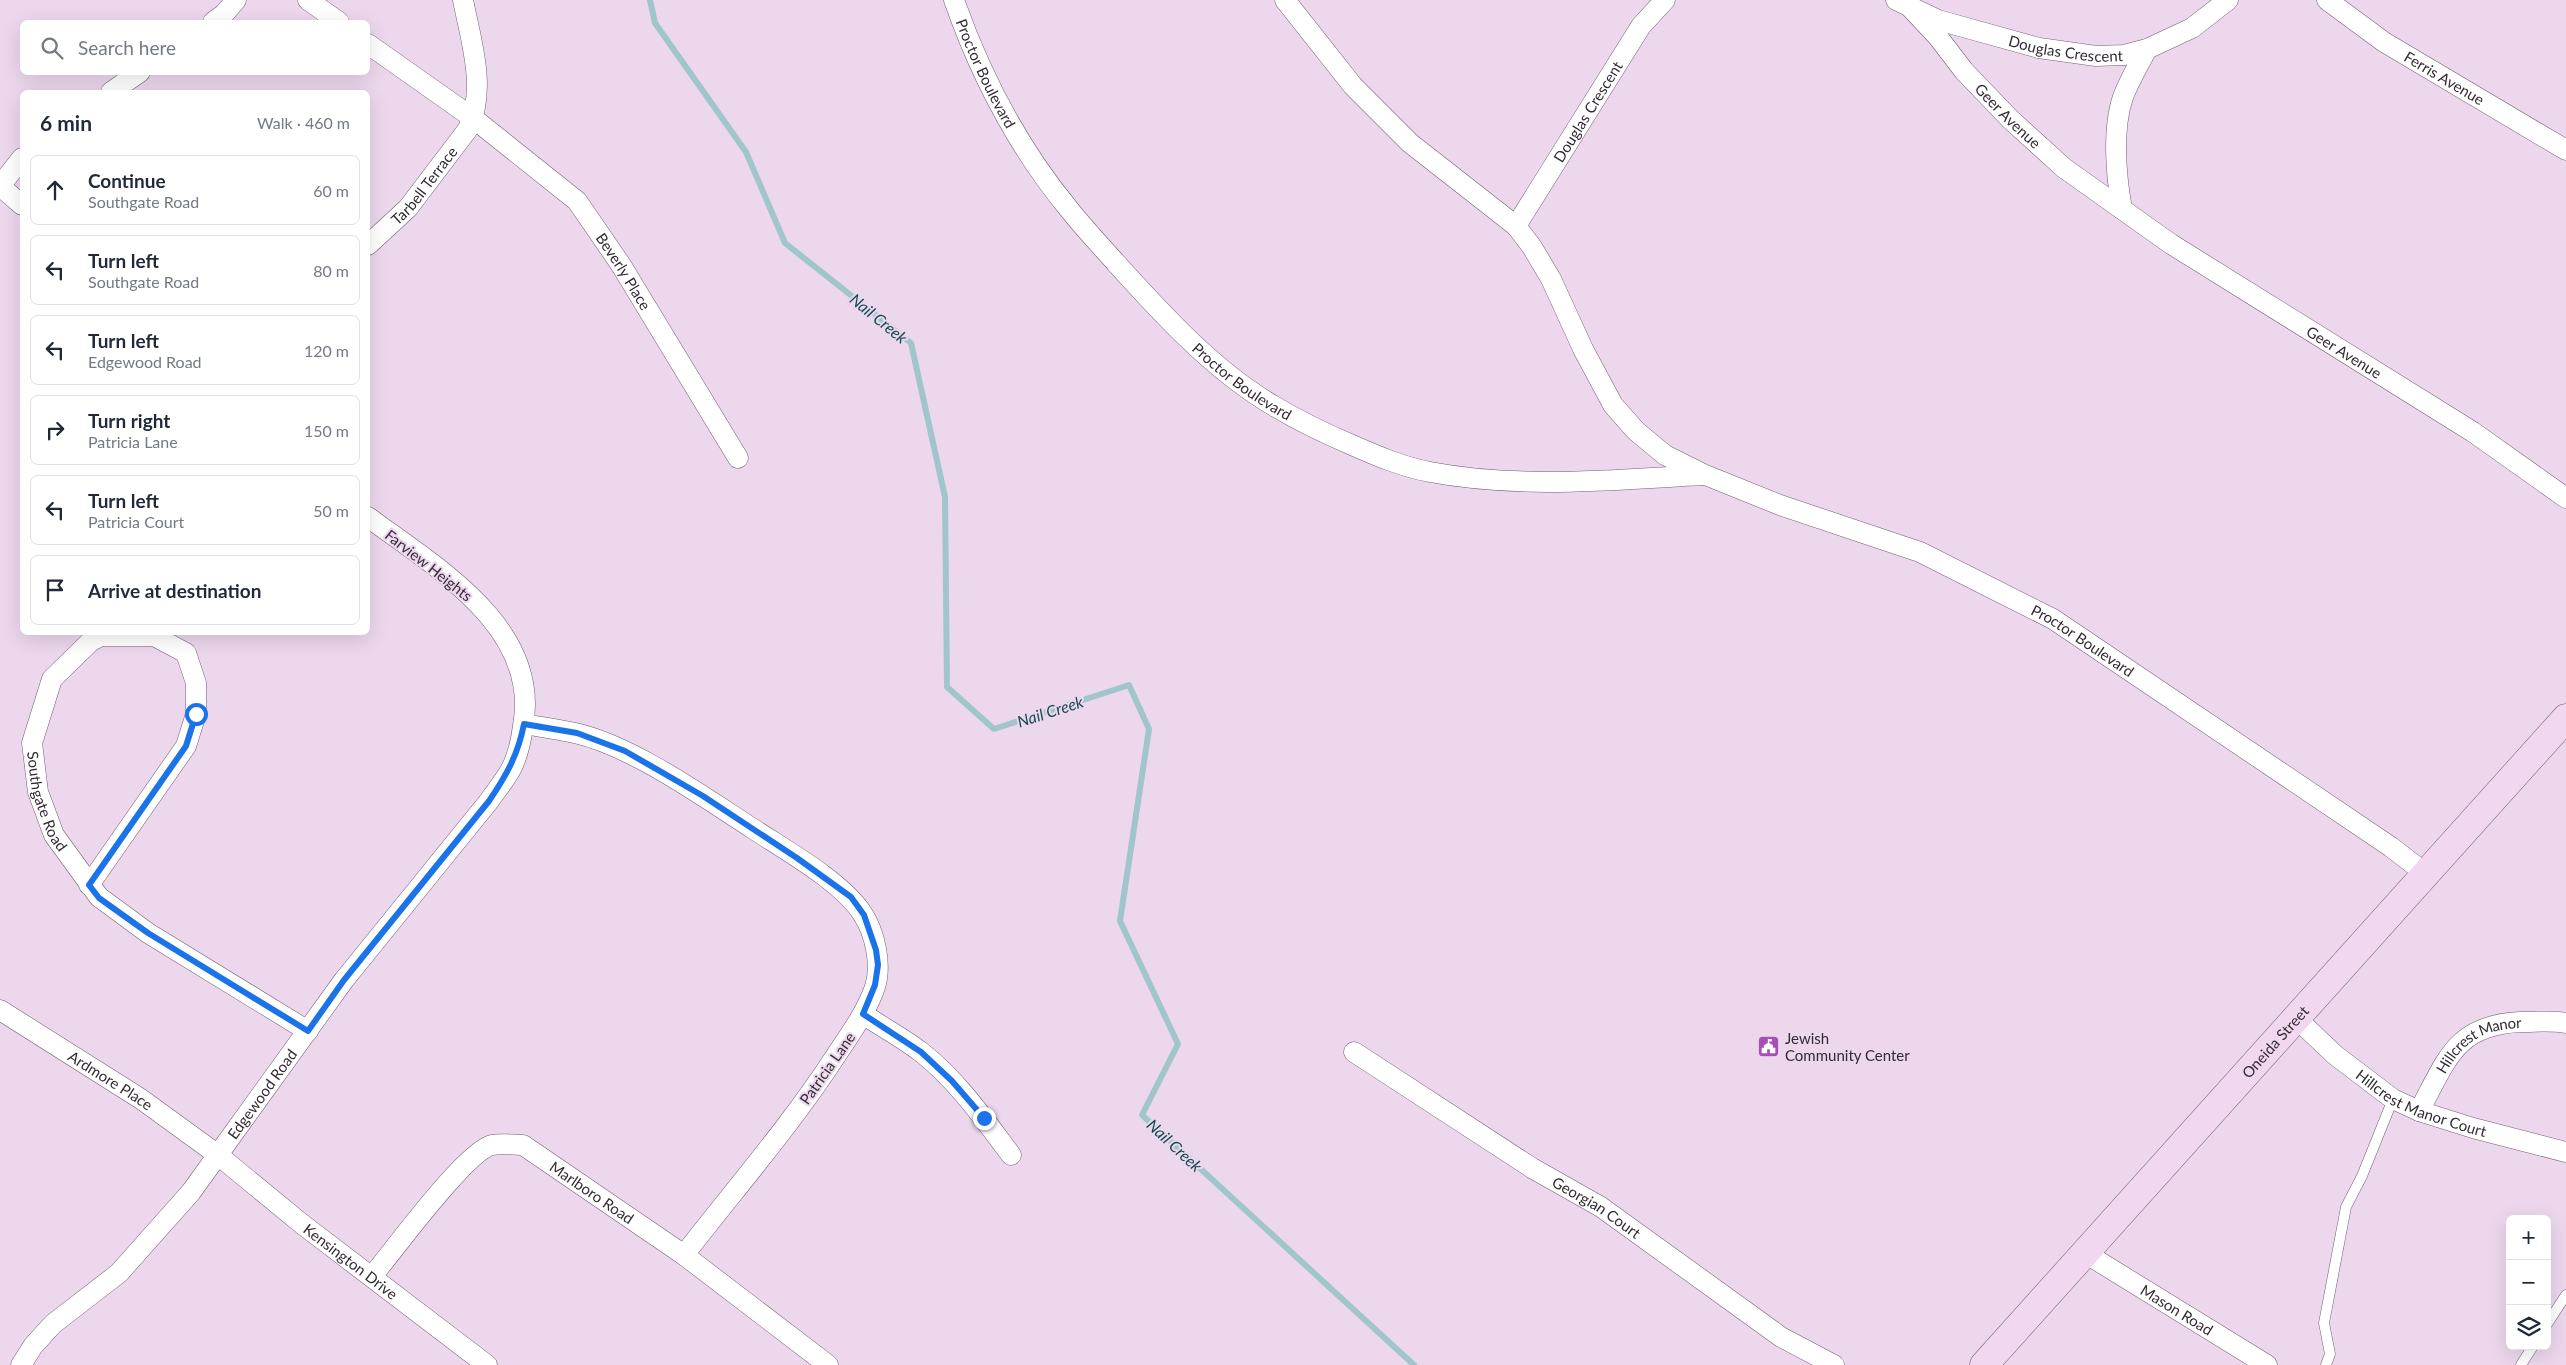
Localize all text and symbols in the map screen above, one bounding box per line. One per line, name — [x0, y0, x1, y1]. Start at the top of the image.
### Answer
street label: Proctor Boulevard — [953, 16, 1020, 131]
search box — [20, 20, 370, 75]
street label: Douglas Crescent — [2007, 31, 2124, 65]
icon: search — [38, 34, 66, 62]
text: Search here — [78, 36, 176, 59]
street label: Ferris Avenue — [2401, 47, 2488, 109]
street label: Douglas Crescent — [1549, 57, 1626, 165]
street label: Geer Avenue — [1972, 79, 2045, 152]
text: 6 min — [40, 110, 92, 135]
text: Walk · 460 m — [257, 113, 350, 132]
street label: Tarbell Terrace — [387, 143, 461, 228]
text: Continue — [88, 169, 166, 192]
icon: ahead — [41, 176, 69, 204]
text: 60 m — [313, 181, 349, 200]
text: Southgate Road — [88, 192, 199, 211]
street label: Beverly Place — [593, 229, 655, 313]
text: Turn left — [88, 249, 159, 272]
icon: left — [41, 256, 69, 284]
text: 80 m — [313, 261, 349, 280]
text: Southgate Road — [88, 272, 199, 291]
water label: Nail Creek — [847, 289, 912, 347]
street label: Geer Avenue — [2303, 322, 2385, 382]
text: Turn left — [88, 329, 159, 352]
icon: left — [41, 336, 69, 364]
street label: Proctor Boulevard — [1189, 339, 1295, 423]
text: 120 m — [304, 341, 349, 360]
text: Edgewood Road — [88, 352, 202, 371]
text: Turn right — [88, 409, 170, 432]
icon: right — [41, 416, 69, 444]
text: 150 m — [304, 421, 349, 440]
text: Patricia Lane — [88, 432, 178, 451]
text: Turn left — [88, 489, 159, 512]
icon: left — [41, 496, 69, 524]
text: 50 m — [313, 501, 349, 520]
text: Patricia Court — [88, 512, 184, 531]
street label: Farview Heights — [382, 525, 476, 605]
icon: arrive — [41, 576, 69, 604]
text: Arrive at destination — [88, 579, 261, 602]
street label: Proctor Boulevard — [2028, 601, 2138, 680]
water label: Nail Creek — [1015, 691, 1086, 731]
route start — [185, 703, 208, 726]
street label: Southgate Road — [24, 750, 71, 854]
street label: Oneida Street — [2238, 1001, 2312, 1081]
street label: Hillcrest Manor — [2432, 1013, 2522, 1076]
street label: Patricia Lane — [796, 1028, 859, 1108]
place label: Jewish Community Center — [1785, 1029, 1910, 1064]
public building icon: Jewish Community Center — [1757, 1035, 1781, 1059]
street label: Edgewood Road — [223, 1045, 300, 1142]
street label: Ardmore Place — [65, 1047, 156, 1114]
street label: Hillcrest Manor Court — [2353, 1065, 2489, 1140]
route end — [973, 1107, 996, 1130]
water label: Nail Creek — [1144, 1115, 1207, 1175]
street label: Marlboro Road — [546, 1157, 637, 1227]
street label: Georgian Court — [1549, 1172, 1645, 1242]
map controls — [2506, 1215, 2551, 1350]
button: + — [2506, 1215, 2551, 1260]
street label: Kensington Drive — [300, 1220, 402, 1303]
button: − — [2506, 1260, 2551, 1305]
street label: Mason Road — [2137, 1281, 2216, 1339]
button: layers — [2506, 1305, 2551, 1350]

